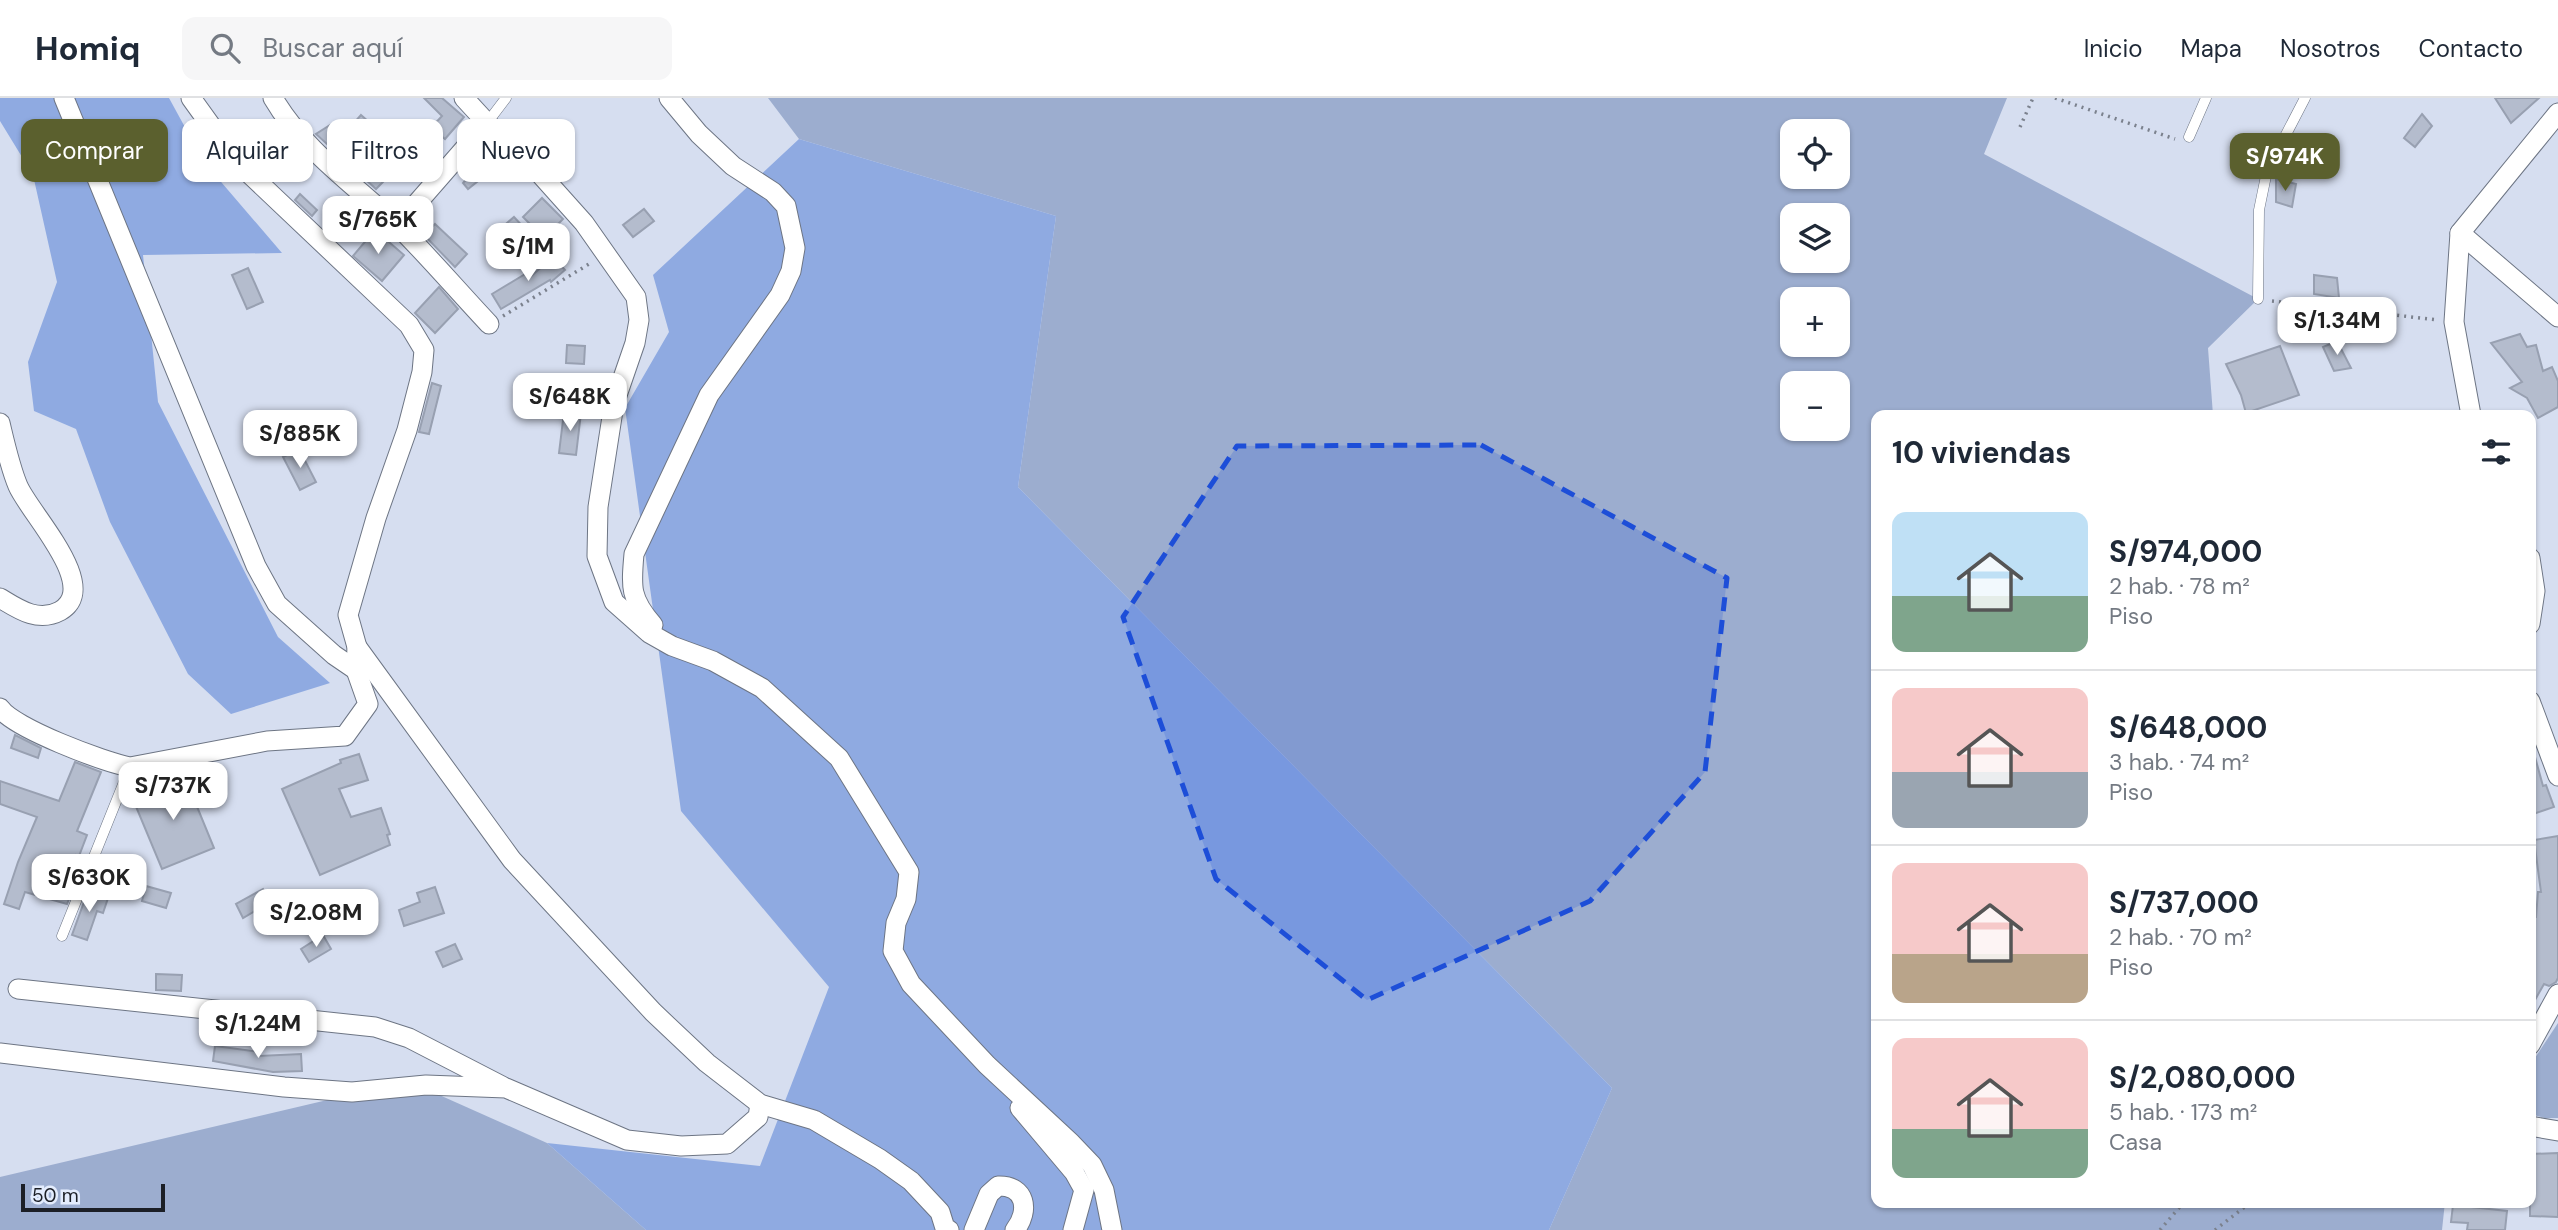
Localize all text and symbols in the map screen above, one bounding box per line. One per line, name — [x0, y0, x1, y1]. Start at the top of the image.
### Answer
search box — [182, 17, 672, 80]
text: Homiq — [35, 27, 140, 70]
icon: search — [206, 29, 244, 67]
text: Buscar aquí — [262, 31, 403, 65]
text: Inicio — [2084, 33, 2143, 64]
text: Mapa — [2181, 33, 2242, 64]
text: Nosotros — [2280, 33, 2381, 64]
text: Contacto — [2419, 33, 2523, 64]
chip: Comprar — [21, 119, 168, 182]
chip: Alquilar — [182, 119, 313, 182]
chip: Filtros — [327, 119, 443, 182]
chip: Nuevo — [457, 119, 575, 182]
map controls — [1780, 119, 1850, 441]
button: locate — [1780, 119, 1850, 189]
pin: S/974K — [2228, 134, 2342, 193]
text: S/974K — [2246, 141, 2324, 171]
pin: S/765K — [321, 197, 435, 256]
button: layers — [1780, 203, 1850, 273]
text: S/765K — [338, 204, 418, 234]
pin: S/1M — [487, 223, 569, 283]
text: S/1M — [502, 231, 554, 261]
button: + — [1780, 287, 1850, 357]
pin: S/1.34M — [2272, 298, 2402, 357]
text: S/1.34M — [2293, 305, 2381, 335]
button: − — [1780, 371, 1850, 441]
pin: S/648K — [513, 374, 627, 433]
text: S/648K — [529, 381, 611, 411]
pin: S/885K — [243, 410, 357, 470]
text: S/885K — [259, 418, 341, 448]
text: 10 viviendas — [1892, 433, 2071, 472]
icon: filters — [2477, 433, 2515, 471]
text: S/974,000 — [2109, 532, 2262, 571]
icon: home — [1948, 540, 2032, 624]
text: 2 hab. · 78 m² — [2109, 571, 2250, 601]
text: Piso — [2109, 601, 2153, 631]
text: S/648,000 — [2109, 708, 2267, 747]
icon: home — [1948, 716, 2032, 800]
text: 3 hab. · 74 m² — [2109, 747, 2249, 777]
pin: S/737K — [116, 762, 230, 822]
text: S/737K — [135, 770, 211, 800]
text: Piso — [2109, 777, 2153, 807]
pin: S/630K — [32, 854, 146, 914]
text: S/630K — [48, 862, 130, 892]
text: S/737,000 — [2109, 883, 2259, 922]
pin: S/2.08M — [251, 890, 381, 949]
icon: home — [1948, 891, 2032, 975]
text: S/2.08M — [270, 897, 363, 927]
text: 2 hab. · 70 m² — [2109, 922, 2252, 952]
text: Piso — [2109, 952, 2153, 982]
pin: S/1.24M — [193, 1000, 323, 1060]
text: S/1.24M — [215, 1008, 301, 1038]
text: S/2,080,000 — [2109, 1058, 2296, 1097]
icon: home — [1948, 1066, 2032, 1150]
text: 5 hab. · 173 m² — [2109, 1097, 2257, 1127]
text: Casa — [2109, 1127, 2162, 1157]
scale bar — [21, 1181, 164, 1213]
text: 50 m — [32, 1183, 79, 1208]

